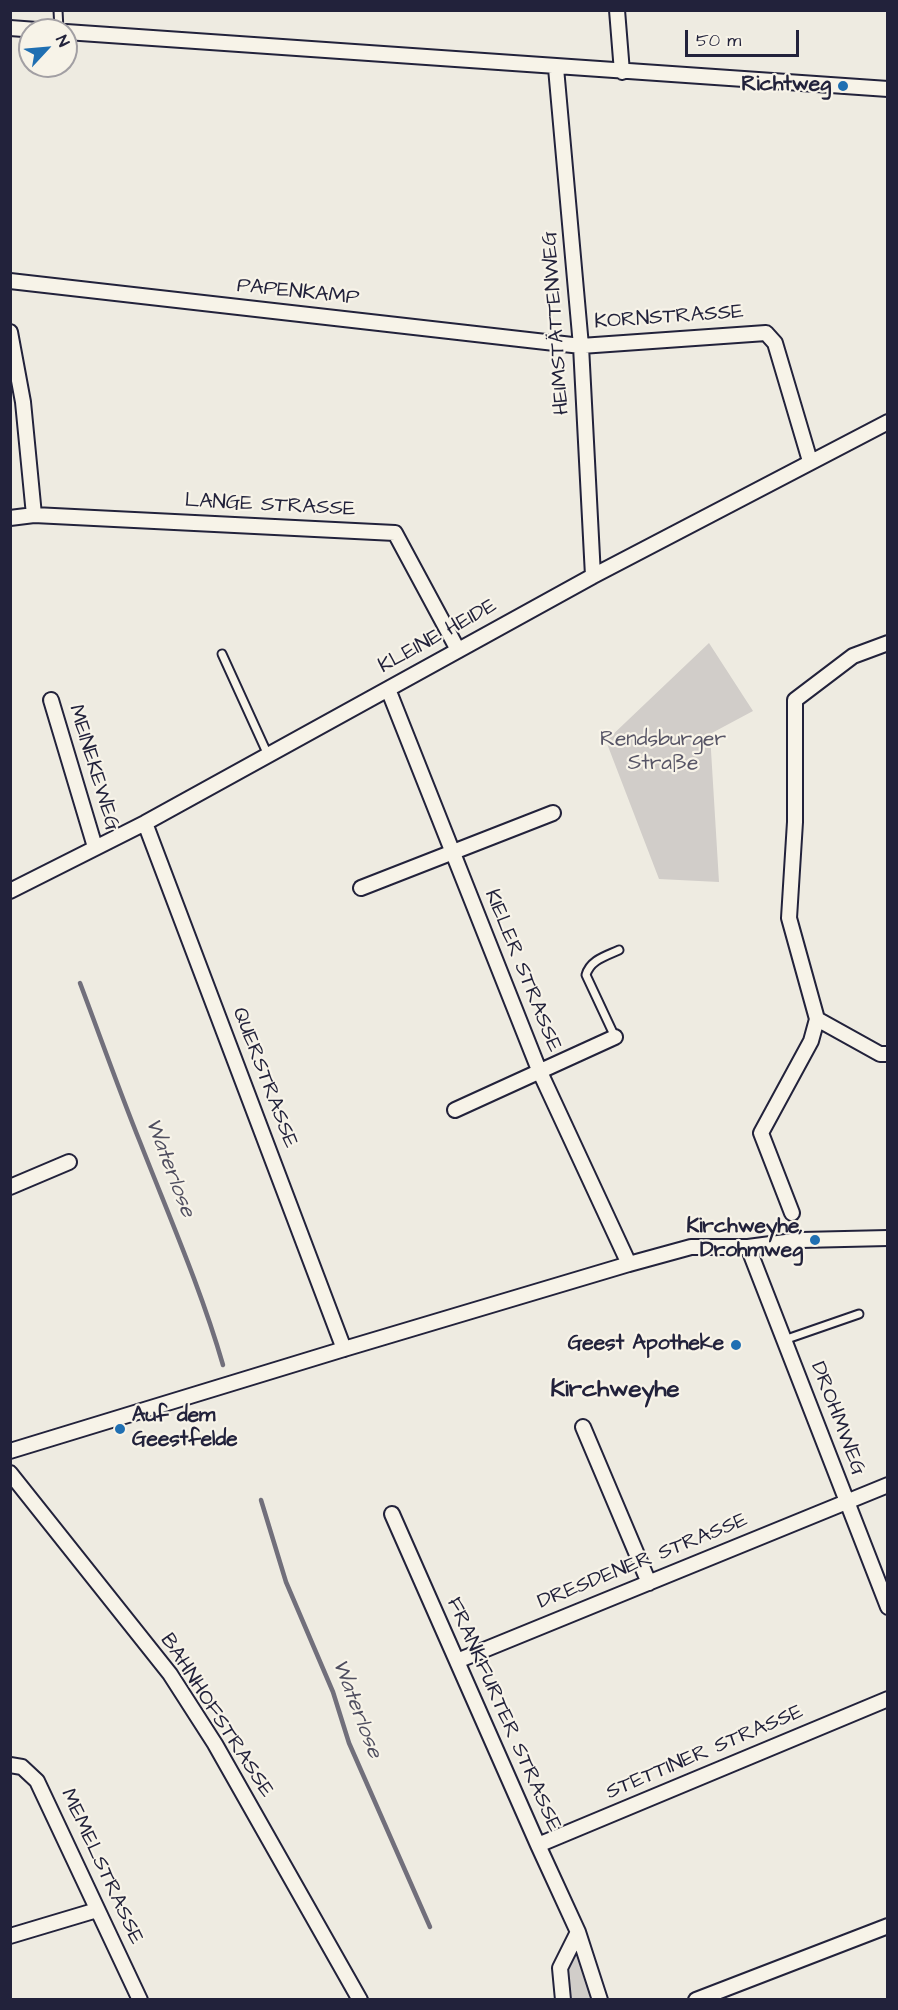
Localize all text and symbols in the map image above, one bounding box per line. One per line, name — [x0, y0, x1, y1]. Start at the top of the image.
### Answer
north arrow — [18, 18, 78, 78]
scale bar — [688, 18, 802, 56]
text: 50 m — [696, 28, 741, 53]
text: N — [50, 32, 74, 50]
place label: Richtweg — [742, 73, 831, 99]
marker: Richtweg — [836, 79, 850, 93]
street label: HEIMSTÄTTENWEG — [538, 230, 576, 416]
street label: PAPENKAMP — [236, 274, 360, 312]
street label: KORNSTRASSE — [594, 300, 744, 336]
street label: LANGE STRASSE — [184, 489, 356, 523]
street label: KLEINE HEIDE — [375, 594, 501, 680]
street label: MEINEKEWEG — [62, 702, 124, 834]
park label: Rendsburger Straße — [600, 728, 726, 778]
street label: KIELER STRASSE — [478, 886, 566, 1056]
street label: QUERSTRASSE — [226, 1004, 302, 1152]
water label: Waterlose — [138, 1115, 200, 1221]
place label: Kirchweyhe, Drohmweg — [686, 1215, 803, 1265]
marker: Kirchweyhe, Drohmweg — [808, 1233, 822, 1247]
place label: Geest Apotheke — [568, 1332, 724, 1358]
marker: Geest Apotheke — [729, 1338, 743, 1352]
street label: DROHMWEG — [804, 1359, 870, 1479]
district label: Kirchweyhe — [551, 1377, 679, 1405]
place label: Auf dem Geestfelde — [132, 1404, 238, 1454]
marker: Auf dem Geestfelde — [113, 1422, 127, 1436]
street label: DRESDENER STRASSE — [534, 1508, 752, 1616]
street label: FRANKFURTER STRASSE — [440, 1594, 566, 1836]
street label: BAHNHOFSTRASSE — [154, 1629, 278, 1803]
water label: Waterlose — [325, 1656, 387, 1762]
street label: STETTINER STRASSE — [603, 1700, 807, 1806]
street label: MEMELSTRASSE — [54, 1785, 148, 1949]

